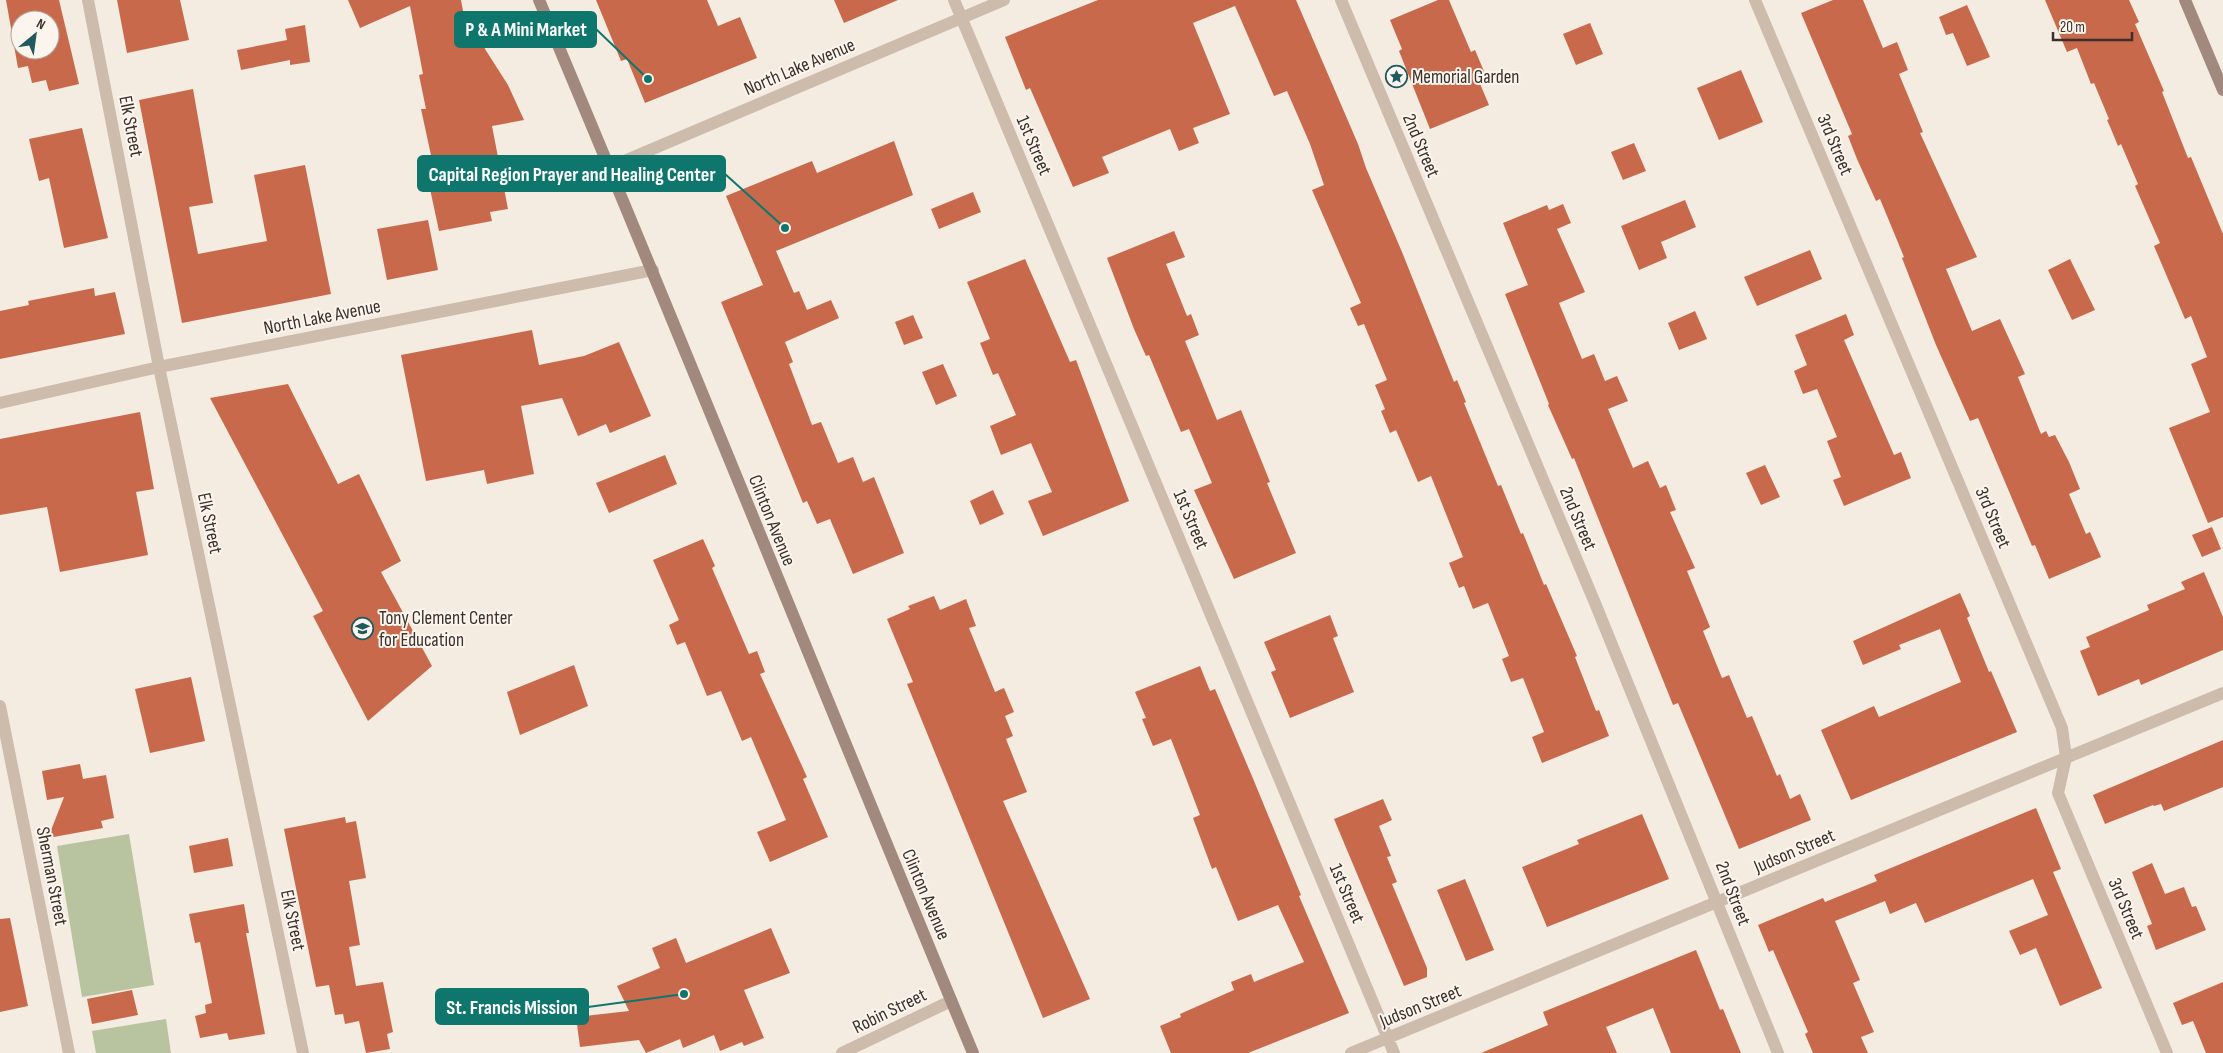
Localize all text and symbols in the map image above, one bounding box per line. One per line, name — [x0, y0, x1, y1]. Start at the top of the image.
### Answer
north arrow — [10, 10, 60, 60]
scale bar — [2053, 10, 2132, 42]
callout: P & A Mini Market — [455, 12, 596, 47]
text: N — [34, 15, 48, 33]
text: P & A Mini Market — [465, 18, 587, 42]
text: 20 m — [2060, 18, 2085, 37]
street label: North Lake Avenue — [740, 34, 859, 101]
place icon: Memorial Garden — [1384, 64, 1408, 88]
place label: Memorial Garden — [1412, 66, 1519, 89]
street label: Elk Street — [113, 94, 148, 159]
street label: 2nd Street — [1397, 110, 1444, 181]
street label: 3rd Street — [1811, 111, 1858, 179]
street label: 1st Street — [1011, 112, 1056, 179]
callout: Capital Region Prayer and Healing Center — [418, 156, 725, 191]
text: Capital Region Prayer and Healing Center — [428, 163, 716, 187]
street label: North Lake Avenue — [262, 295, 383, 340]
street label: Clinton Avenue — [743, 472, 800, 569]
street label: 2nd Street — [1554, 483, 1601, 554]
street label: 3rd Street — [1969, 484, 2016, 552]
street label: 1st Street — [1168, 486, 1213, 553]
street label: Elk Street — [192, 491, 227, 556]
place label: Tony Clement Center for Education — [379, 607, 513, 652]
school or university icon: Tony Clement Center for Education — [351, 616, 375, 640]
street label: Judson Street — [1750, 824, 1839, 879]
street label: Sherman Street — [31, 825, 72, 928]
street label: Clinton Avenue — [896, 846, 955, 943]
street label: 2nd Street — [1710, 858, 1755, 929]
street label: 1st Street — [1324, 860, 1369, 927]
street label: 3rd Street — [2102, 875, 2149, 943]
street label: Elk Street — [275, 888, 310, 953]
street label: Judson Street — [1376, 980, 1465, 1033]
street label: Robin Street — [849, 984, 930, 1039]
callout: St. Francis Mission — [436, 989, 588, 1024]
text: St. Francis Mission — [446, 996, 578, 1020]

